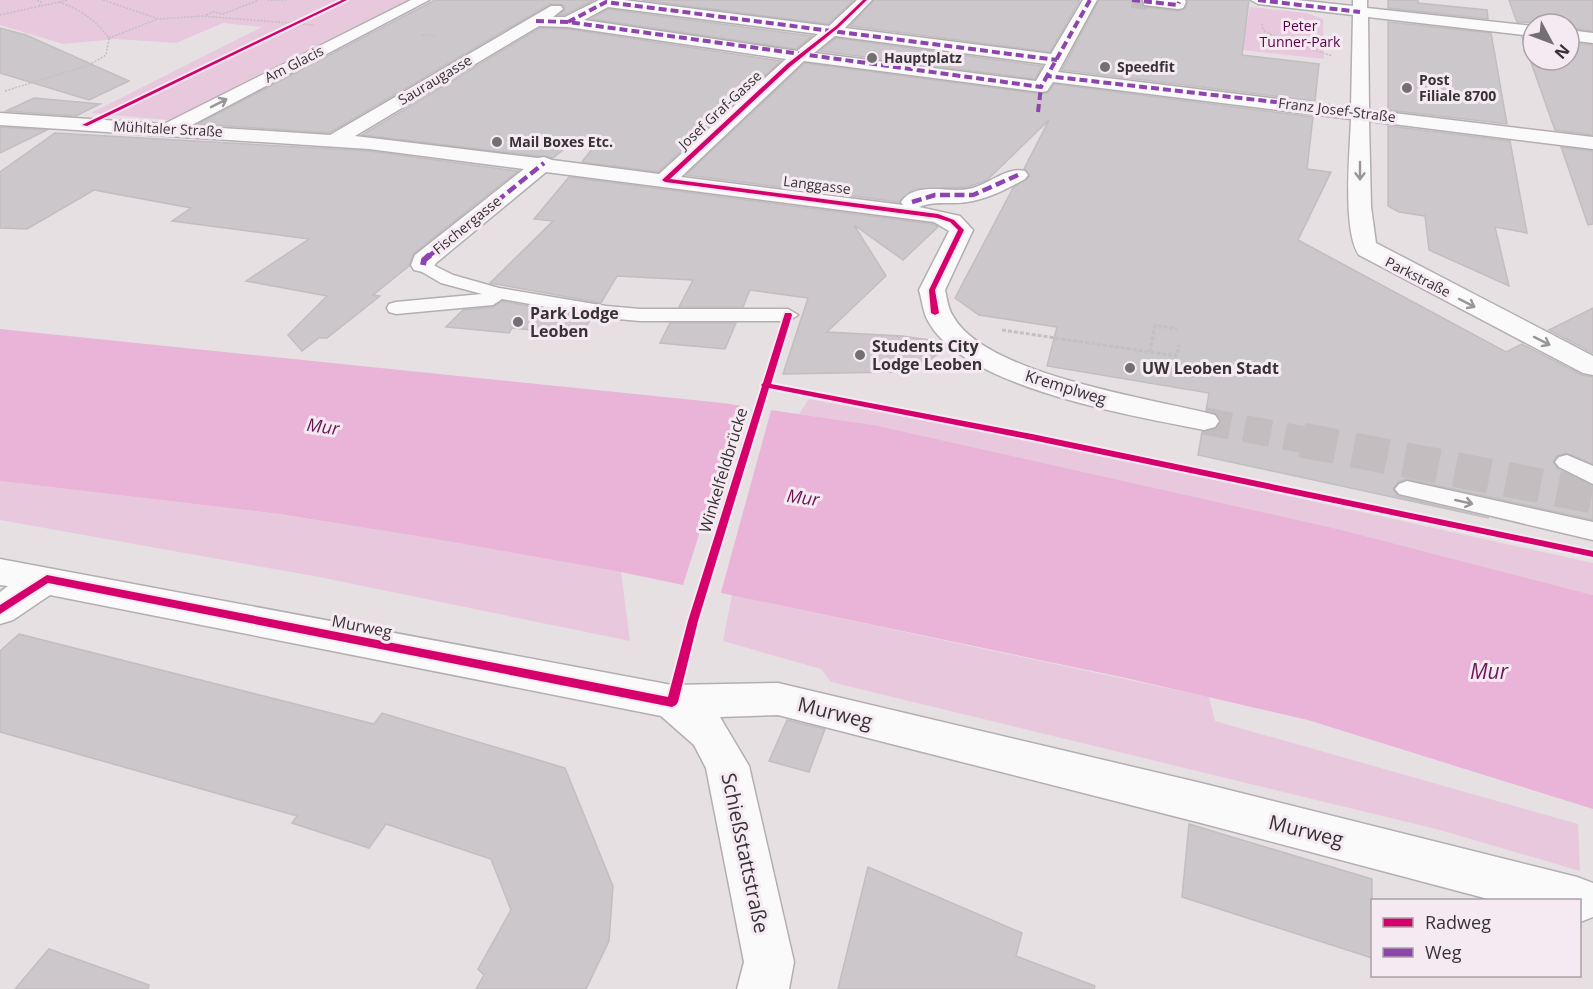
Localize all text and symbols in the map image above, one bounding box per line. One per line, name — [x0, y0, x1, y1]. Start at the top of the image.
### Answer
north arrow — [1521, 12, 1581, 72]
park label: Peter Tunner-Park — [1260, 16, 1341, 51]
street label: Am Glacis — [261, 40, 327, 87]
text: N — [1550, 40, 1575, 64]
place label: Hauptplatz — [884, 48, 962, 67]
street label: Sauraugasse — [394, 50, 475, 109]
marker: Hauptplatz — [865, 51, 879, 65]
place label: Speedfit — [1117, 57, 1175, 76]
marker: Speedfit — [1098, 60, 1112, 74]
street label: Josef Graf-Gasse — [673, 66, 765, 154]
place label: Post Filiale 8700 — [1419, 70, 1496, 105]
marker: Post Filiale 8700 — [1400, 81, 1414, 95]
street label: Franz Josef-Straße — [1277, 93, 1397, 126]
one-way arrow — [210, 97, 228, 108]
street label: Mühltaler Straße — [113, 116, 223, 141]
place label: Mail Boxes Etc. — [509, 132, 613, 151]
marker: Mail Boxes Etc. — [490, 135, 504, 149]
one-way arrow — [1354, 161, 1366, 181]
street label: Langgasse — [782, 171, 852, 198]
street label: Fischergasse — [428, 191, 505, 258]
street label: Parkstraße — [1382, 252, 1454, 301]
one-way arrow — [1458, 297, 1476, 309]
place label: Park Lodge Leoben — [530, 302, 619, 342]
marker: Park Lodge Leoben — [511, 315, 525, 329]
place label: Students City Lodge Leoben — [872, 335, 982, 375]
one-way arrow — [1532, 335, 1550, 347]
marker: Students City Lodge Leoben — [853, 348, 867, 362]
place label: UW Leoben Stadt — [1142, 357, 1279, 379]
marker: UW Leoben Stadt — [1123, 361, 1137, 375]
street label: Kremplweg — [1023, 364, 1110, 410]
street label: Winkelfeldbrücke — [694, 405, 752, 535]
water label: Mur — [305, 412, 342, 440]
water label: Mur — [785, 483, 822, 511]
one-way arrow — [1454, 497, 1473, 508]
street label: Murweg — [330, 609, 394, 643]
water label: Mur — [1470, 657, 1509, 685]
street label: Murweg — [795, 690, 875, 735]
street label: Schießstattstraße — [715, 770, 776, 936]
street label: Murweg — [1266, 808, 1346, 853]
legend — [1371, 899, 1581, 977]
text: Radweg — [1425, 910, 1491, 934]
text: Weg — [1425, 940, 1462, 964]

